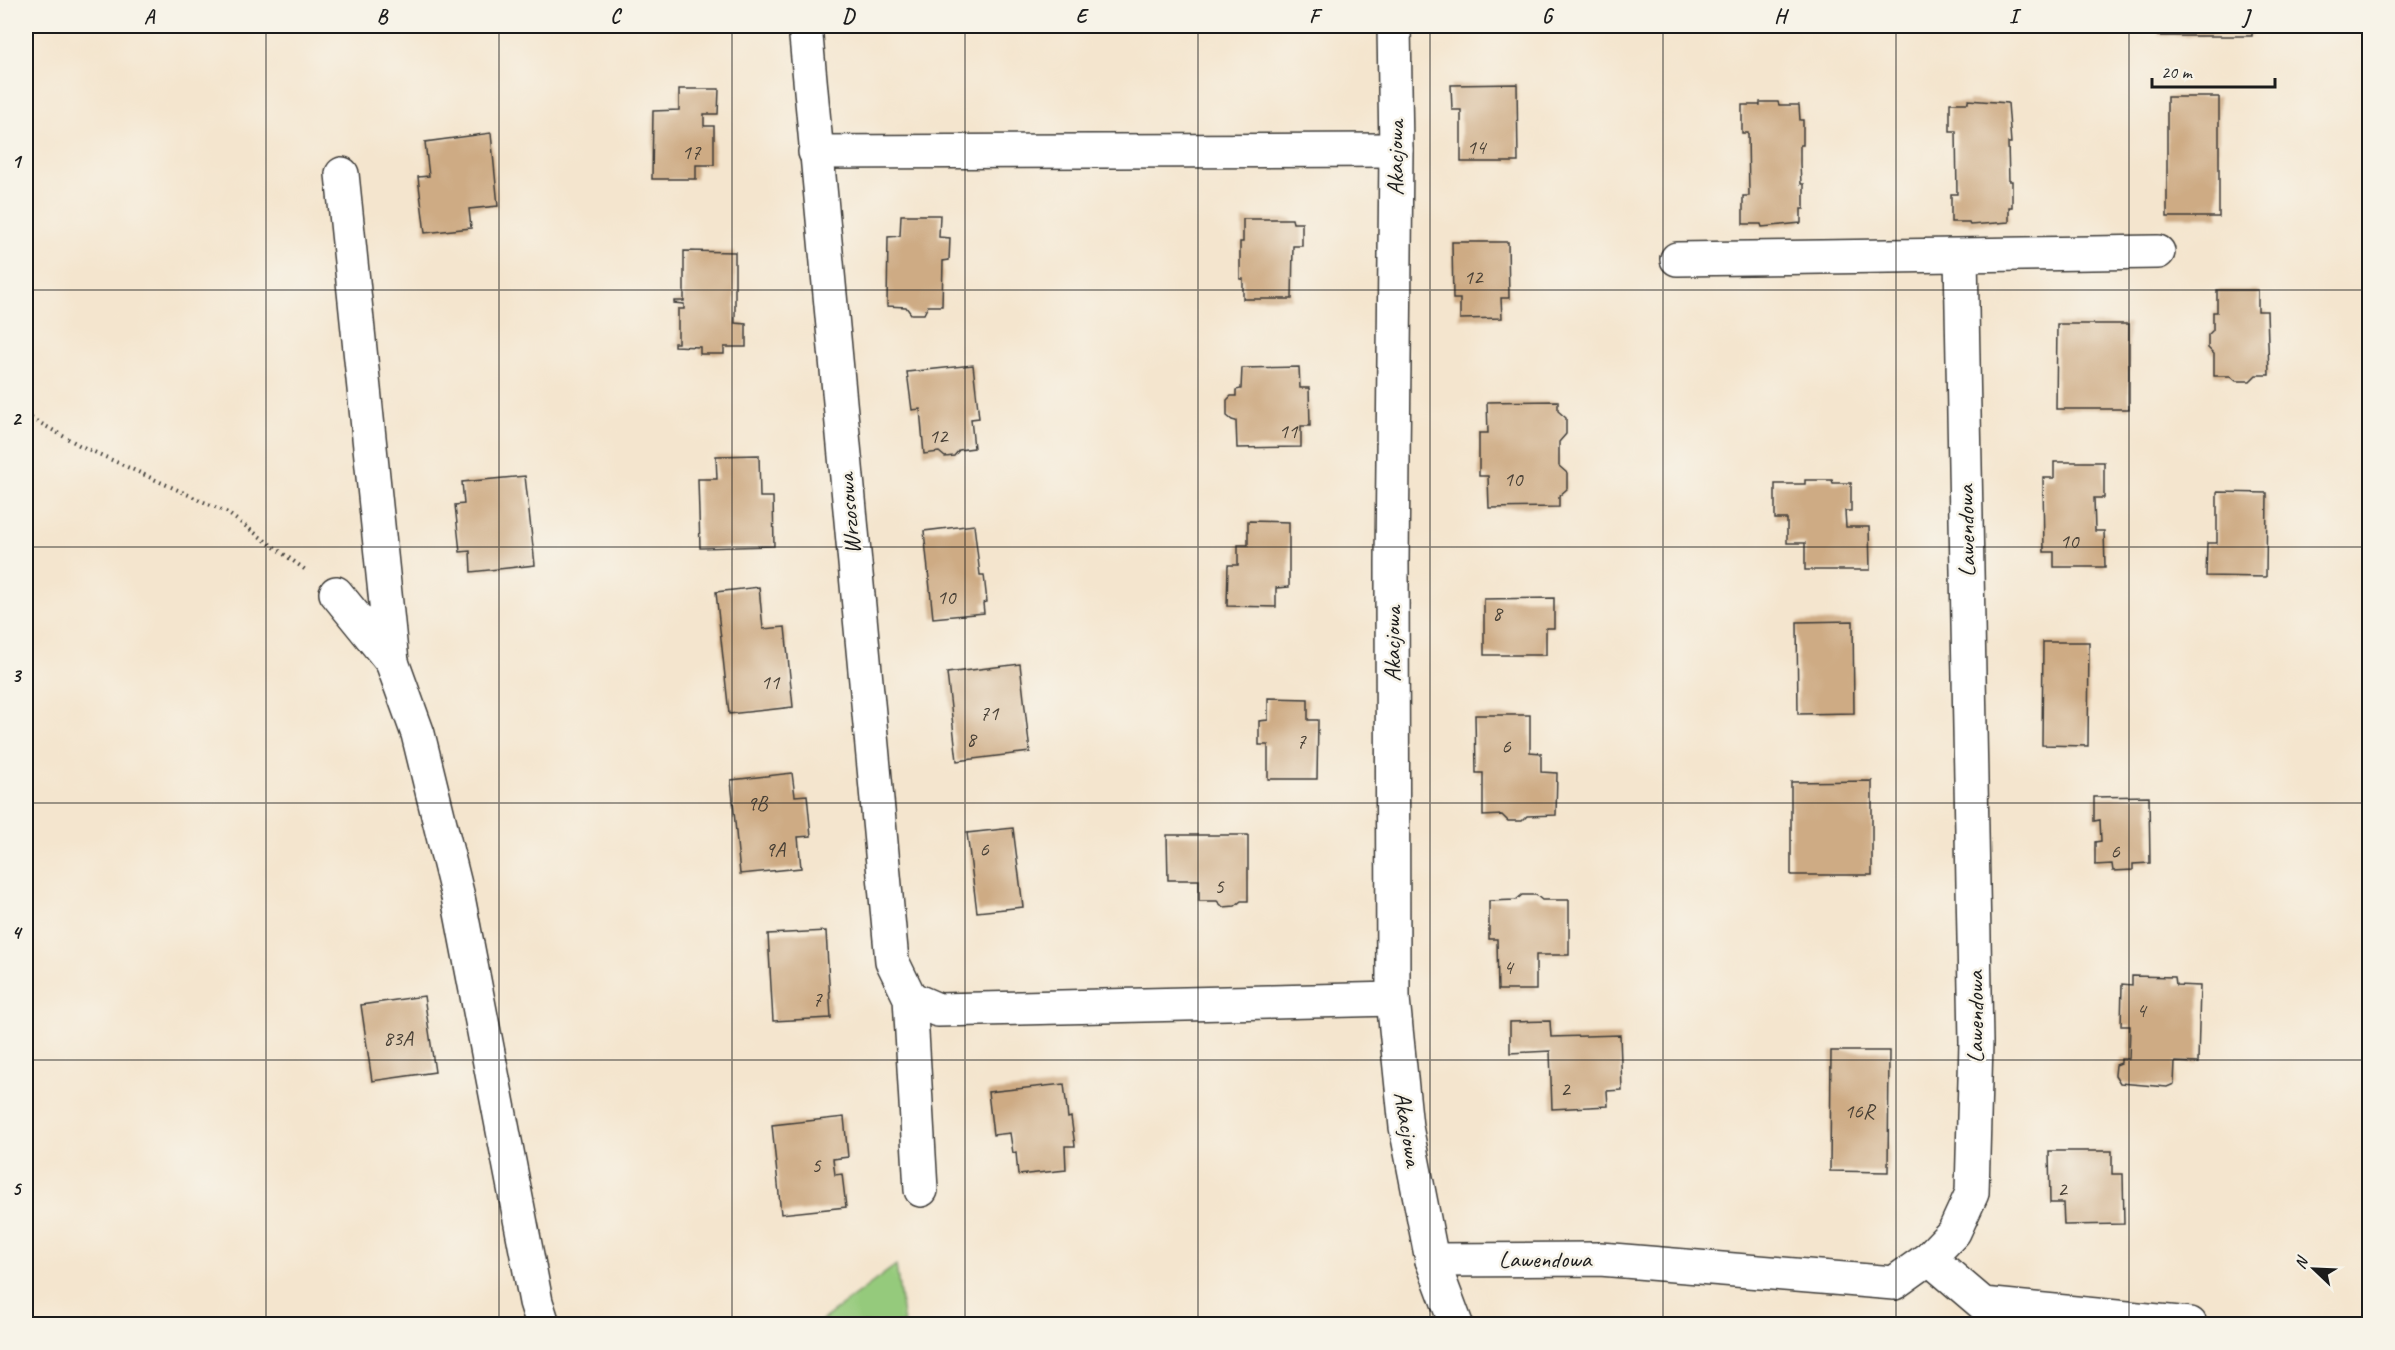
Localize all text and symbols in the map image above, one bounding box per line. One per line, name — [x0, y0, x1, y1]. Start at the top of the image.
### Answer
text: A — [144, 4, 156, 29]
text: B — [377, 4, 389, 29]
text: C — [610, 4, 622, 29]
text: D — [842, 4, 856, 29]
text: E — [1076, 4, 1090, 29]
text: F — [1309, 4, 1323, 29]
text: G — [1542, 4, 1555, 29]
text: H — [1774, 4, 1789, 29]
text: I — [2009, 4, 2022, 29]
text: J — [2241, 4, 2253, 29]
scale bar — [2152, 51, 2275, 89]
text: 20 m — [2161, 61, 2194, 83]
street label: Akacjowa — [1380, 118, 1410, 196]
house number: 14 — [1467, 134, 1488, 160]
house number: 17 — [682, 139, 702, 165]
text: 1 — [12, 149, 23, 174]
house number: 12 — [1464, 264, 1484, 290]
text: 2 — [12, 406, 23, 431]
house number: 11 — [1279, 418, 1299, 444]
house number: 12 — [929, 423, 949, 449]
house number: 10 — [1504, 466, 1524, 492]
street label: Wrzosowa — [830, 470, 867, 556]
street label: Lawendowa — [1950, 483, 1982, 577]
house number: 10 — [2060, 528, 2080, 554]
house number: 10 — [937, 584, 957, 610]
house number: 8 — [1492, 600, 1504, 626]
street label: Akacjowa — [1377, 604, 1407, 682]
text: 3 — [12, 663, 23, 688]
house number: 11 — [761, 669, 781, 695]
house number: 71 — [980, 700, 1000, 726]
house number: 8 — [966, 726, 978, 752]
house number: 7 — [1296, 728, 1307, 754]
house number: 6 — [1501, 733, 1511, 759]
house number: 9B — [747, 790, 769, 816]
house number: 9A — [765, 836, 786, 862]
house number: 6 — [979, 836, 989, 862]
house number: 6 — [2110, 838, 2120, 864]
house number: 5 — [1214, 873, 1225, 899]
text: 4 — [12, 920, 24, 945]
house number: 4 — [1503, 954, 1515, 980]
street label: Lawendowa — [1960, 969, 1990, 1063]
house number: 7 — [812, 986, 823, 1012]
house number: 4 — [2136, 997, 2148, 1023]
house number: 83A — [383, 1025, 414, 1051]
house number: 2 — [1560, 1076, 1571, 1102]
street label: Akacjowa — [1387, 1089, 1429, 1171]
house number: 16R — [1844, 1098, 1877, 1124]
house number: 5 — [811, 1152, 822, 1178]
text: 5 — [12, 1176, 23, 1201]
house number: 2 — [2057, 1176, 2068, 1202]
north arrow — [2284, 1239, 2344, 1299]
street label: Lawendowa — [1499, 1244, 1593, 1274]
text: N — [2290, 1252, 2313, 1272]

